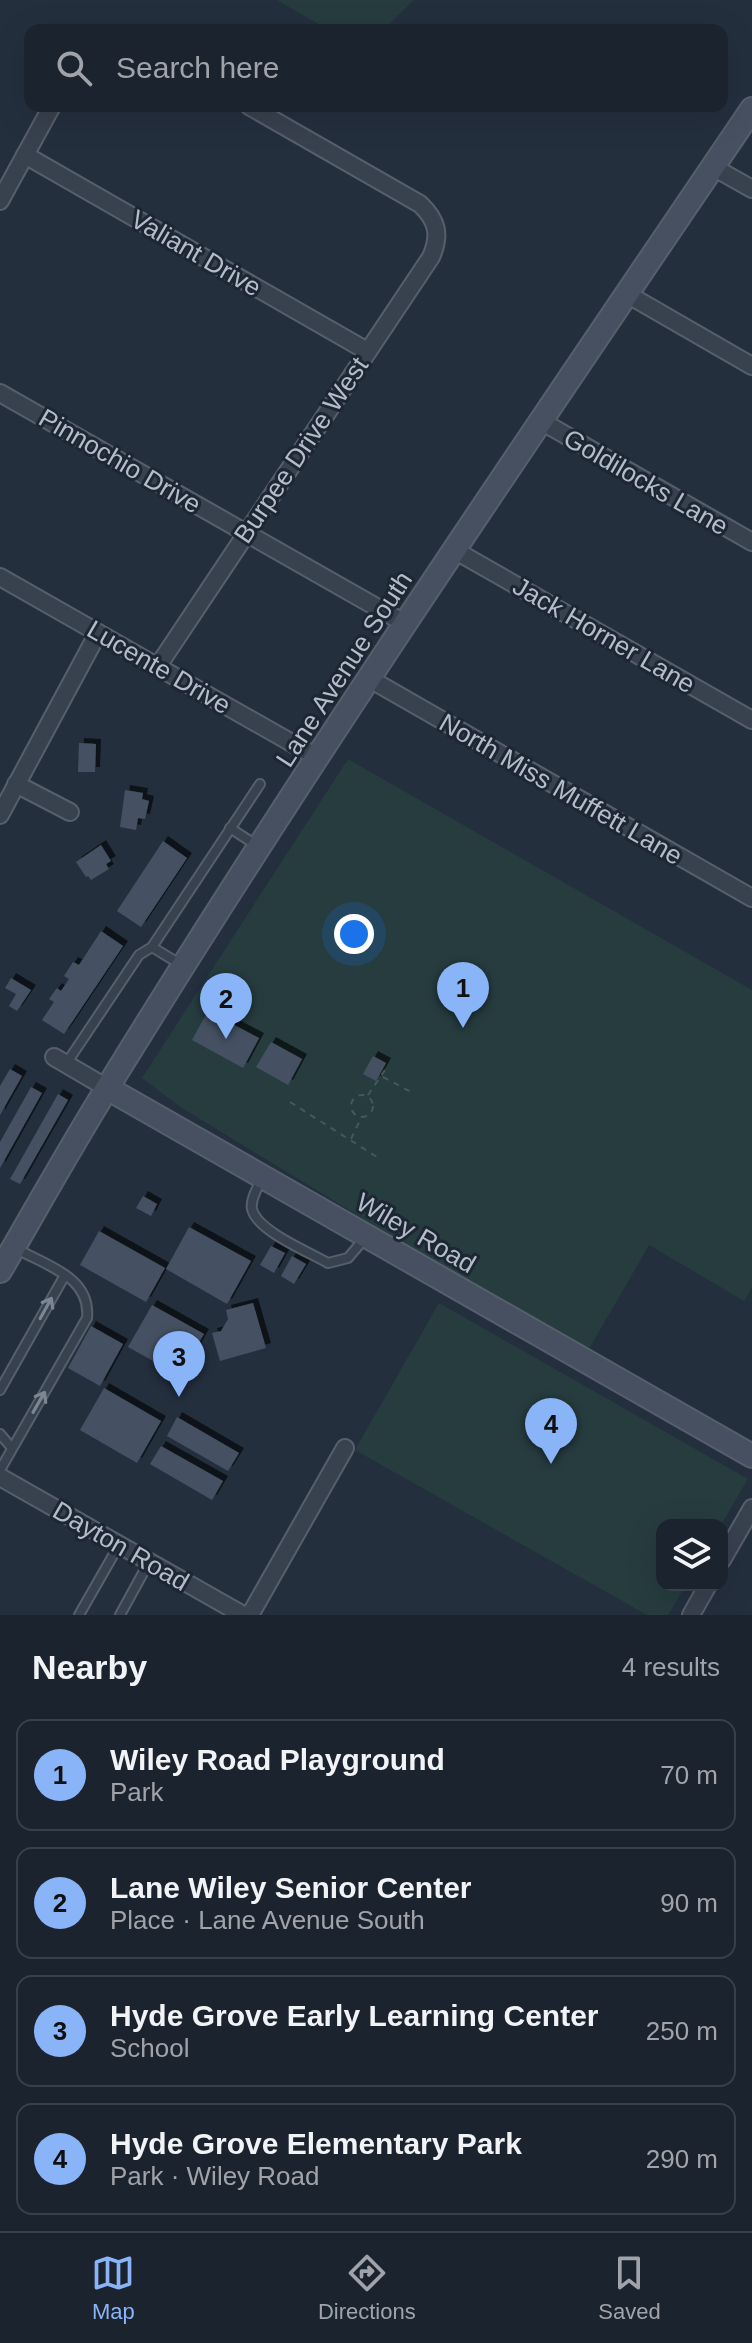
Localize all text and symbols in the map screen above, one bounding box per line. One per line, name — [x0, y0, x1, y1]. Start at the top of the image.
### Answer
search box — [24, 24, 728, 112]
icon: search — [52, 46, 96, 90]
text: Search here — [116, 51, 279, 84]
street label: Valiant Drive — [126, 204, 266, 302]
street label: Burpee Drive West — [228, 351, 375, 549]
street label: Pinnochio Drive — [34, 402, 206, 520]
street label: Goldilocks Lane — [558, 423, 734, 541]
street label: Lane Avenue South — [270, 566, 418, 772]
street label: Jack Horner Lane — [508, 571, 700, 699]
street label: Lucente Drive — [82, 614, 236, 720]
street label: North Miss Muffett Lane — [434, 707, 688, 871]
your location — [334, 914, 374, 954]
pin: 1 — [437, 962, 489, 1028]
pin: 2 — [200, 973, 252, 1039]
street label: Wiley Road — [351, 1187, 481, 1279]
one-way arrow — [38, 1297, 54, 1320]
pin: 3 — [153, 1331, 205, 1397]
one-way arrow — [31, 1391, 47, 1414]
pin: 4 — [525, 1398, 577, 1464]
street label: Dayton Road — [48, 1495, 194, 1597]
map controls — [656, 1519, 728, 1591]
button: layers — [656, 1519, 728, 1591]
text: Nearby — [32, 1648, 147, 1686]
text: 4 results — [622, 1652, 720, 1682]
text: Wiley Road Playground — [110, 1743, 445, 1776]
text: 1 — [53, 1760, 67, 1790]
text: 70 m — [660, 1760, 718, 1790]
text: Park — [110, 1777, 163, 1807]
text: Lane Wiley Senior Center — [110, 1871, 472, 1904]
text: 2 — [53, 1888, 67, 1918]
text: 90 m — [660, 1888, 718, 1918]
text: Place · Lane Avenue South — [110, 1905, 425, 1935]
text: Hyde Grove Early Learning Center — [110, 1999, 599, 2032]
text: 3 — [53, 2016, 67, 2046]
text: 250 m — [646, 2016, 718, 2046]
text: School — [110, 2033, 190, 2063]
text: Hyde Grove Elementary Park — [110, 2127, 522, 2160]
text: 4 — [53, 2144, 67, 2174]
text: 290 m — [646, 2144, 718, 2174]
text: Park · Wiley Road — [110, 2161, 320, 2191]
tab: Map — [91, 2251, 135, 2325]
tab: Directions — [318, 2251, 416, 2325]
tab: Saved — [598, 2251, 661, 2325]

